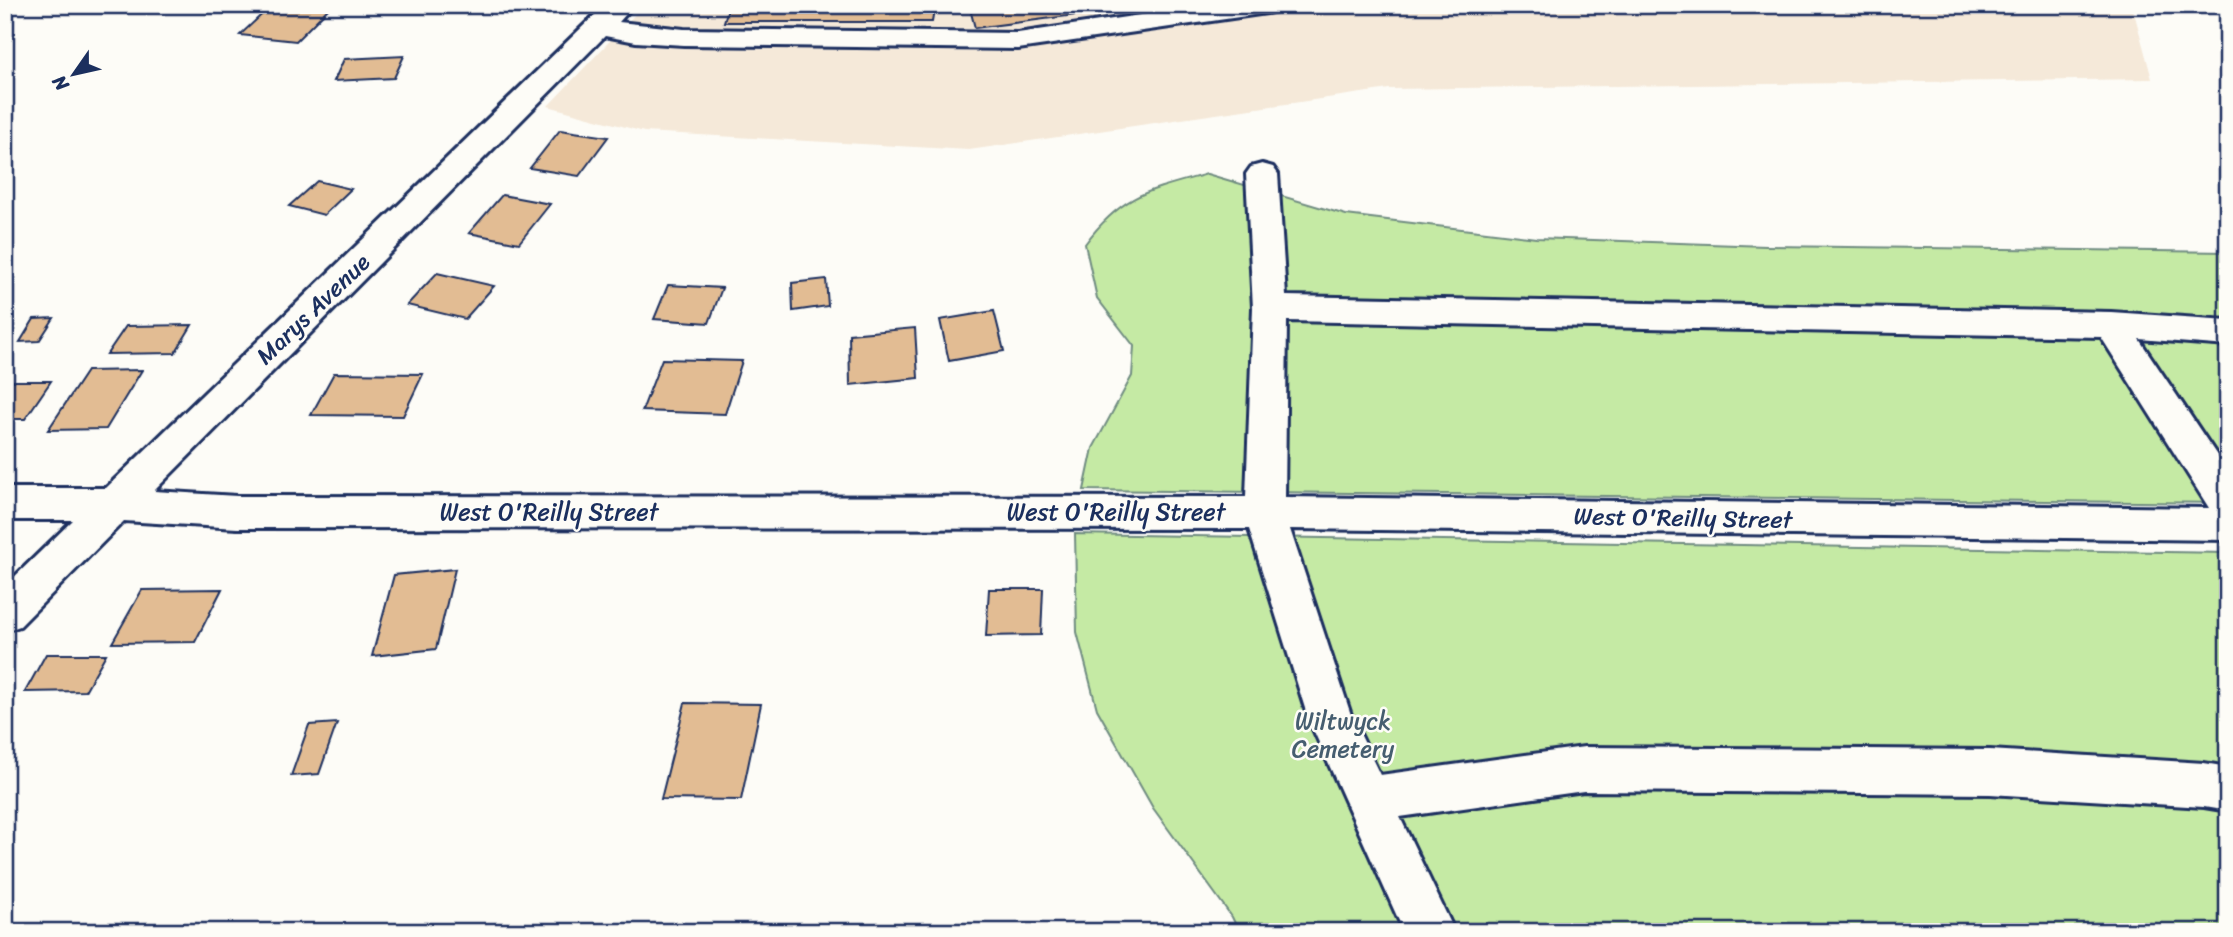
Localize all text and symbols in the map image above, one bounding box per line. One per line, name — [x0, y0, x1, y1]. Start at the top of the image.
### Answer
north arrow — [38, 38, 108, 108]
text: N — [42, 68, 78, 99]
street label: Marys Avenue — [246, 243, 381, 375]
street label: West O'Reilly Street — [440, 491, 660, 533]
street label: West O'Reilly Street — [1007, 491, 1227, 533]
street label: West O'Reilly Street — [1573, 495, 1794, 541]
park label: Wiltwyck Cemetery — [1292, 700, 1395, 770]

